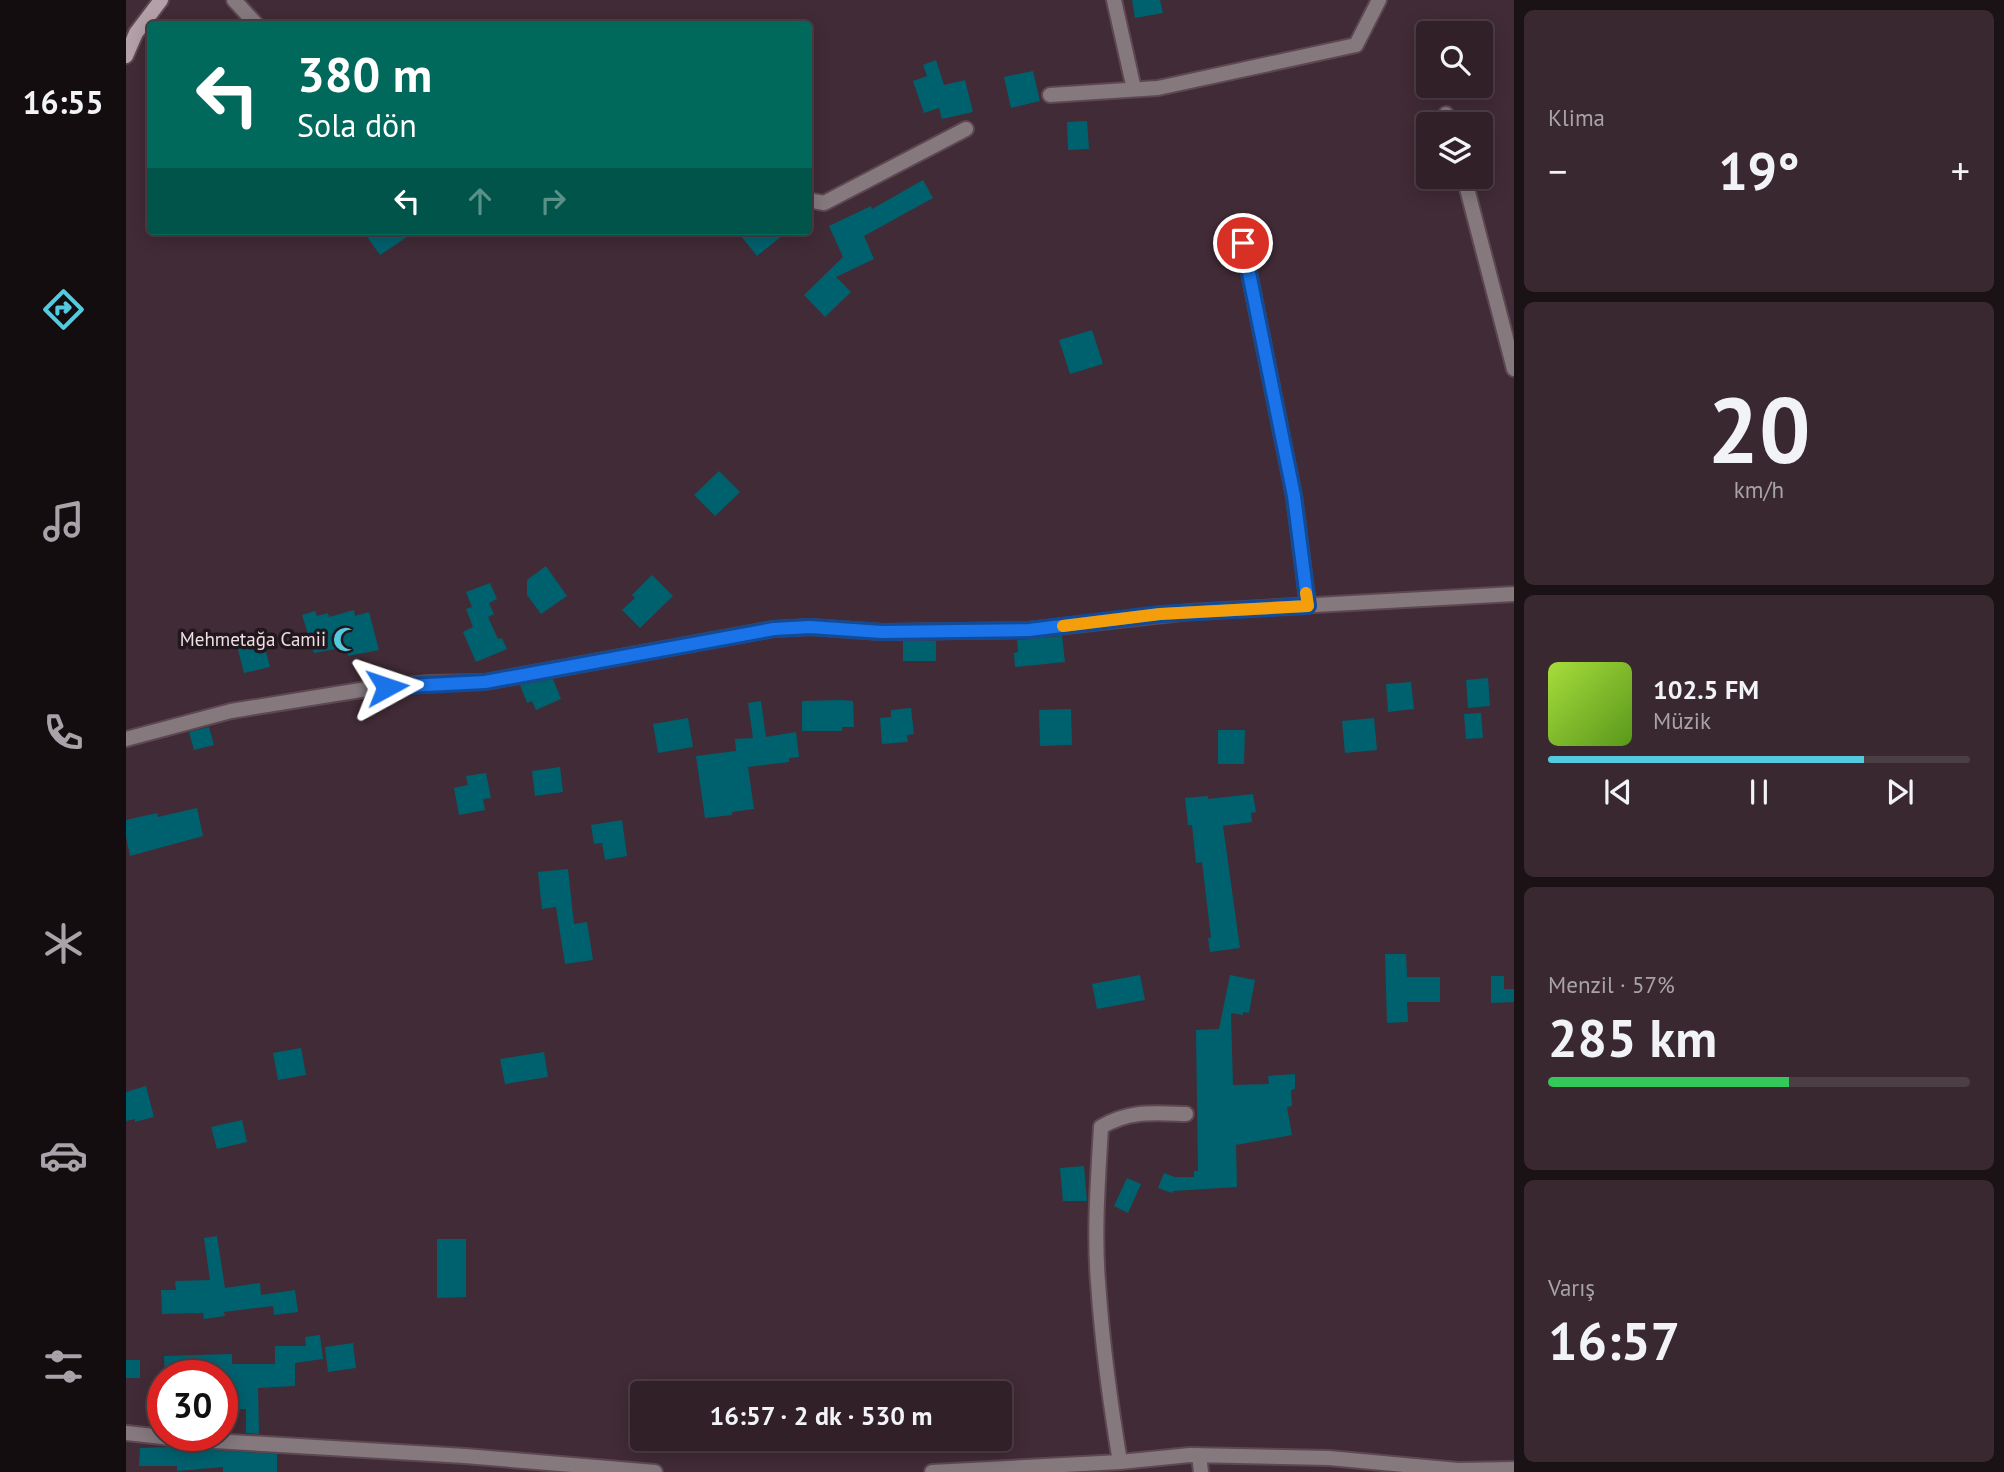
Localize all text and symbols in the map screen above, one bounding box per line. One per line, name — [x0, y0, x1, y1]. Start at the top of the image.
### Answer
map controls — [1416, 21, 1493, 189]
button: search — [1416, 21, 1493, 98]
text: 380 m — [297, 42, 432, 106]
icon: left — [182, 49, 273, 140]
text: 16:55 — [22, 81, 104, 123]
text: Klima — [1548, 103, 1605, 132]
text: Sola dön — [297, 104, 417, 146]
button: layers — [1416, 112, 1493, 189]
text: 19° — [1718, 137, 1800, 204]
text: − — [1548, 146, 1567, 195]
text: + — [1951, 146, 1970, 195]
icon: left — [388, 182, 426, 220]
icon: ahead — [461, 182, 499, 220]
icon: right — [534, 182, 572, 220]
pin — [1213, 213, 1273, 273]
icon: arrive — [1224, 224, 1262, 262]
icon: directions — [39, 285, 88, 334]
text: 20 — [1707, 370, 1811, 488]
text: km/h — [1734, 475, 1784, 504]
icon: music — [39, 497, 88, 546]
mosque icon: Mehmetağa Camii — [332, 625, 360, 653]
place label: Mehmetağa Camii — [180, 627, 326, 651]
position arrow — [350, 650, 424, 724]
text: 102.5 FM — [1653, 673, 1759, 706]
text: Müzik — [1653, 706, 1711, 735]
icon: phone — [39, 708, 88, 757]
icon: previous — [1599, 773, 1637, 811]
icon: pause — [1740, 773, 1778, 811]
icon: next — [1881, 773, 1919, 811]
icon: climate — [39, 919, 88, 968]
text: Menzil · 57% — [1548, 970, 1675, 999]
text: 285 km — [1548, 1004, 1717, 1071]
icon: car — [39, 1131, 88, 1180]
text: Varış — [1548, 1273, 1595, 1302]
text: 16:57 — [1548, 1307, 1680, 1374]
icon: filters — [39, 1342, 88, 1391]
speed limit sign: 30 — [147, 1360, 238, 1451]
text: 16:57 · 2 dk · 530 m — [709, 1399, 933, 1432]

